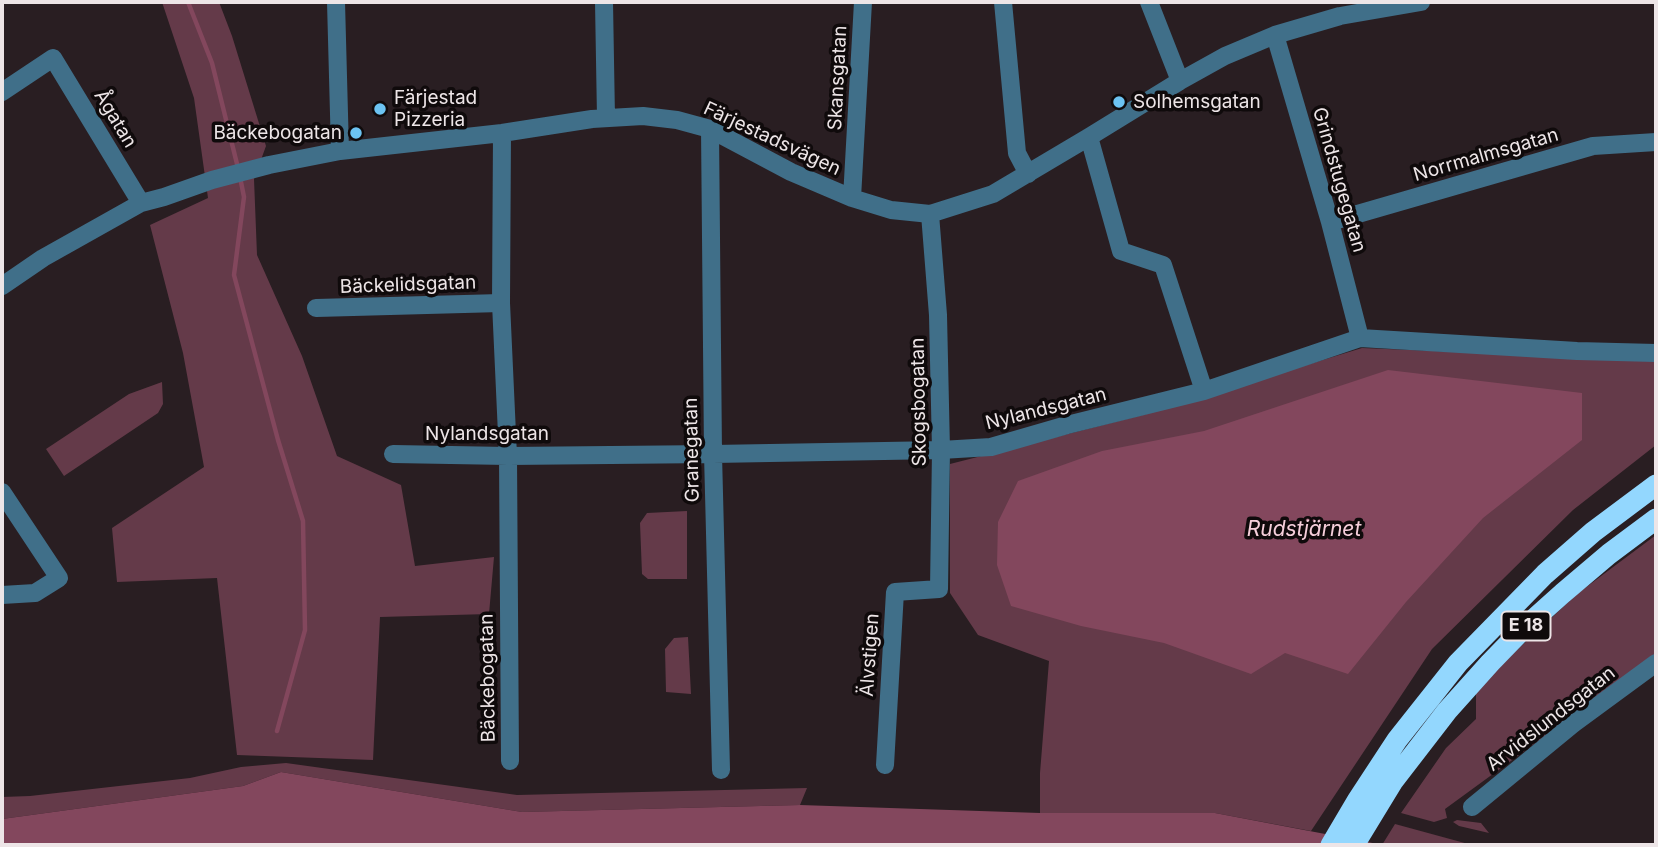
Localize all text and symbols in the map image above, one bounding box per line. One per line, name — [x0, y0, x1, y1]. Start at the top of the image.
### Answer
street label: Skansgatan — [824, 25, 852, 131]
street label: Ågatan — [89, 86, 141, 152]
place label: Färjestad Pizzeria — [394, 87, 477, 131]
place label: Solhemsgatan — [1133, 91, 1261, 113]
marker: Solhemsgatan — [1111, 94, 1127, 110]
street label: Färjestadsvägen — [700, 97, 844, 181]
marker: Färjestad Pizzeria — [372, 101, 388, 117]
street label: Grindstugegatan — [1307, 105, 1371, 255]
place label: Bäckebogatan — [213, 122, 342, 144]
street label: Norrmalmsgatan — [1411, 123, 1561, 187]
marker: Bäckebogatan — [348, 125, 364, 141]
street label: Bäckelidsgatan — [339, 271, 477, 299]
street label: Skogsbogatan — [906, 337, 932, 467]
street label: Nylandsgatan — [983, 383, 1109, 435]
street label: Granegatan — [680, 397, 704, 503]
street label: Nylandsgatan — [425, 423, 549, 445]
water label: Rudstjärnet — [1247, 517, 1361, 543]
road number: E 18 — [1502, 612, 1550, 640]
street label: Älvstigen — [856, 613, 884, 697]
street label: Bäckebogatan — [475, 614, 501, 742]
street label: Arvidslundsgatan — [1482, 662, 1620, 776]

